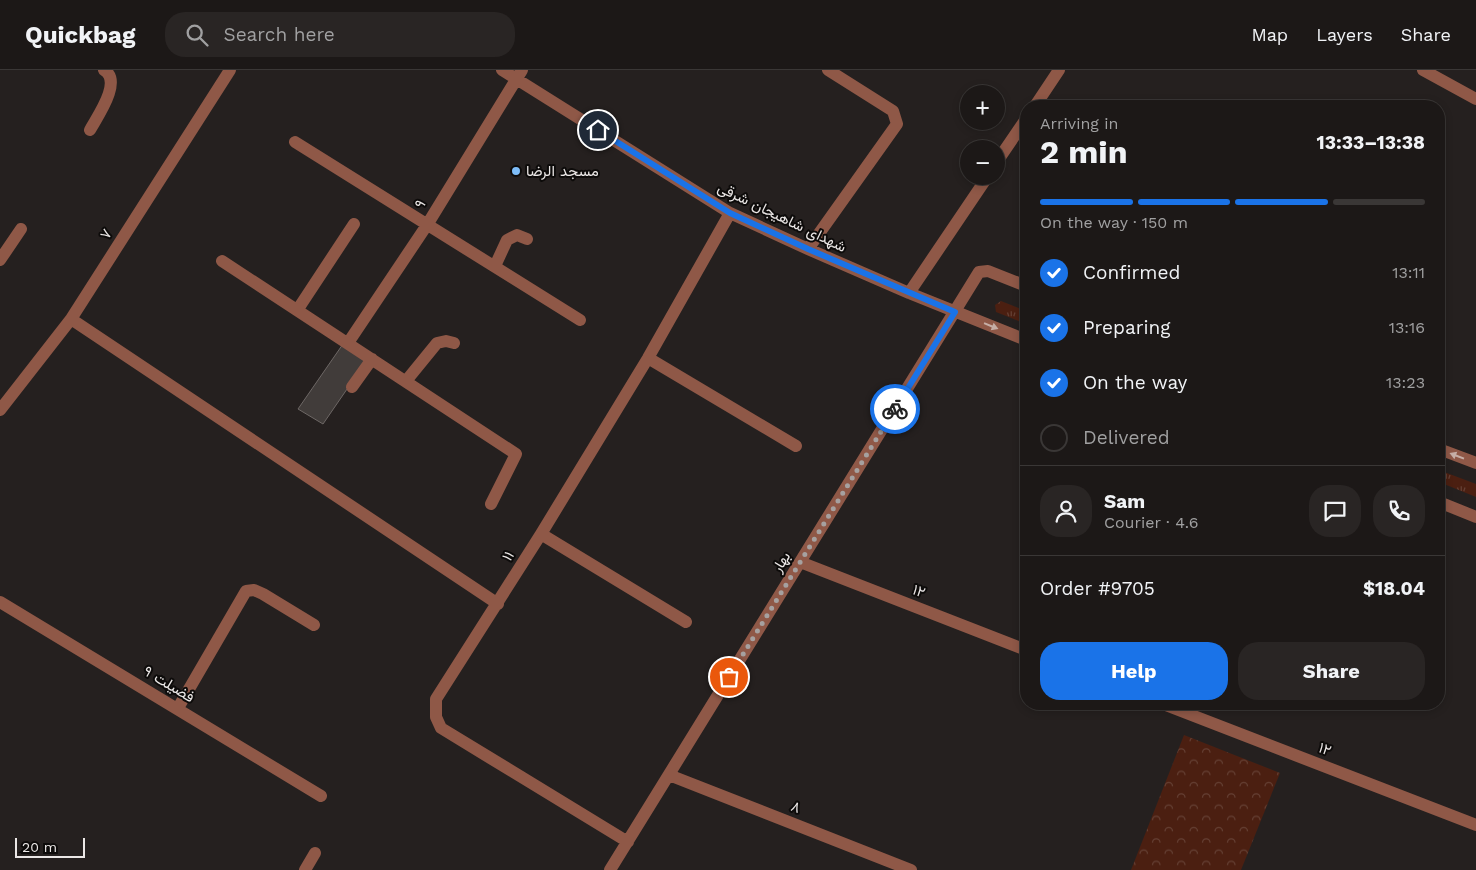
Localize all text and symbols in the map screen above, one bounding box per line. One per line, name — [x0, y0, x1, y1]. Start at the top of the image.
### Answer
search box — [165, 12, 515, 57]
text: Quickbag — [25, 21, 135, 49]
icon: search — [183, 21, 211, 49]
text: Search here — [223, 23, 335, 46]
text: Map — [1251, 24, 1288, 45]
text: Layers — [1316, 24, 1373, 45]
text: Share — [1401, 24, 1451, 45]
map controls — [960, 85, 1005, 185]
button: + — [960, 85, 1005, 130]
pin — [577, 109, 619, 151]
text: Arriving in — [1040, 114, 1118, 133]
icon: home — [584, 116, 612, 144]
text: 13:33–13:38 — [1317, 131, 1425, 154]
text: 2 min — [1040, 133, 1128, 171]
button: − — [960, 140, 1005, 185]
place label: مسجد الرضا — [526, 162, 599, 180]
marker: مسجد الرضا — [510, 165, 522, 177]
street label: شهدای شاهیجان شرقی — [714, 178, 849, 257]
street label: ۹ — [410, 196, 430, 212]
text: On the way · 150 m — [1040, 213, 1188, 232]
street label: ۷ — [96, 225, 116, 243]
icon: check — [1040, 259, 1068, 287]
text: Confirmed — [1083, 261, 1180, 284]
text: 13:11 — [1392, 263, 1425, 282]
icon: check — [1040, 314, 1068, 342]
text: Preparing — [1083, 316, 1170, 339]
text: 13:16 — [1389, 318, 1425, 337]
one-way arrow — [983, 323, 998, 330]
icon: check — [1040, 369, 1068, 397]
text: On the way — [1083, 371, 1187, 394]
text: 13:23 — [1386, 373, 1425, 392]
courier — [870, 384, 920, 434]
icon: bike — [881, 395, 909, 423]
text: Delivered — [1083, 426, 1170, 449]
one-way arrow — [1450, 452, 1465, 459]
button: person — [1040, 485, 1092, 537]
button: chat — [1309, 485, 1361, 537]
button: phone — [1373, 485, 1425, 537]
text: Sam — [1104, 490, 1145, 513]
text: Courier · 4.6 — [1104, 513, 1199, 532]
street label: ۱۱ — [498, 548, 518, 564]
street label: بهار — [767, 548, 794, 577]
text: Order #9705 — [1040, 577, 1155, 600]
text: $18.04 — [1363, 577, 1425, 600]
street label: ۱۲ — [910, 580, 928, 602]
button: Help — [1040, 642, 1228, 700]
button: Share — [1238, 642, 1425, 700]
pin — [708, 656, 750, 698]
street label: فضیلت ۹ — [140, 662, 198, 706]
icon: bag — [715, 663, 743, 691]
street label: ۱۲ — [1316, 738, 1334, 760]
street label: ۸ — [789, 797, 803, 817]
scale bar — [15, 835, 85, 858]
text: 20 m — [22, 839, 57, 855]

